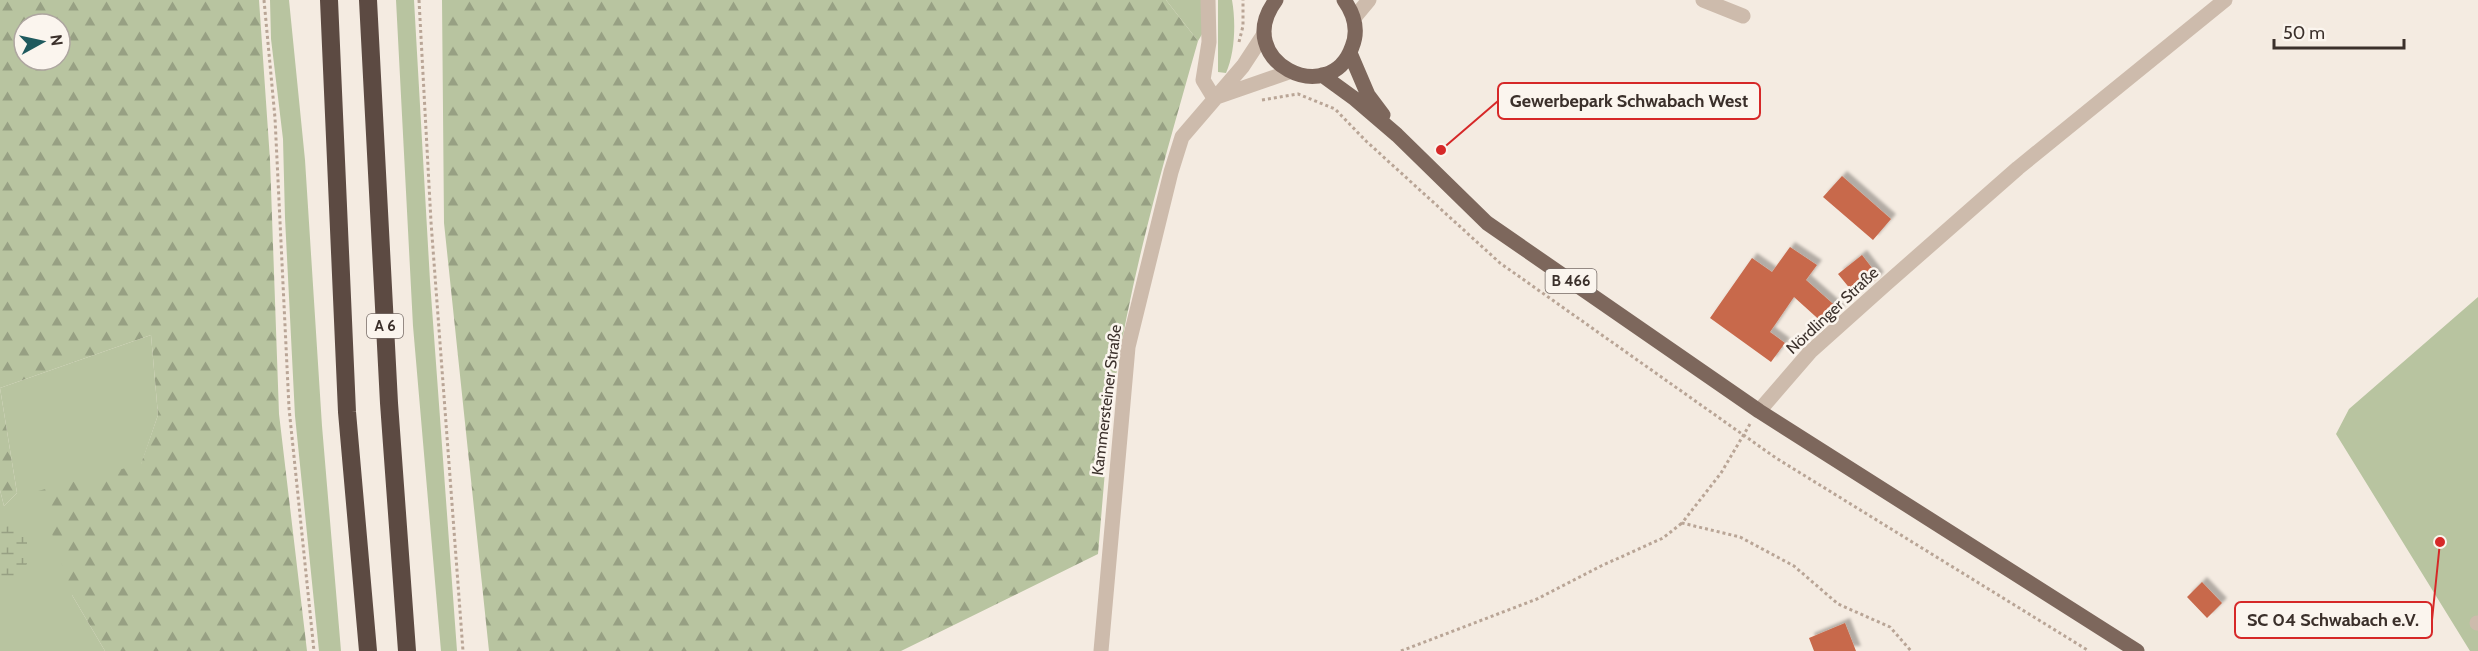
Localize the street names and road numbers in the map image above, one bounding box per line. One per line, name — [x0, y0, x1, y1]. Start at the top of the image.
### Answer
street label: Nördlinger Straße — [1782, 263, 1882, 358]
road number: B 466 — [1546, 269, 1596, 293]
road number: A 6 — [367, 314, 403, 338]
street label: Kammersteiner Straße — [1088, 324, 1125, 477]

